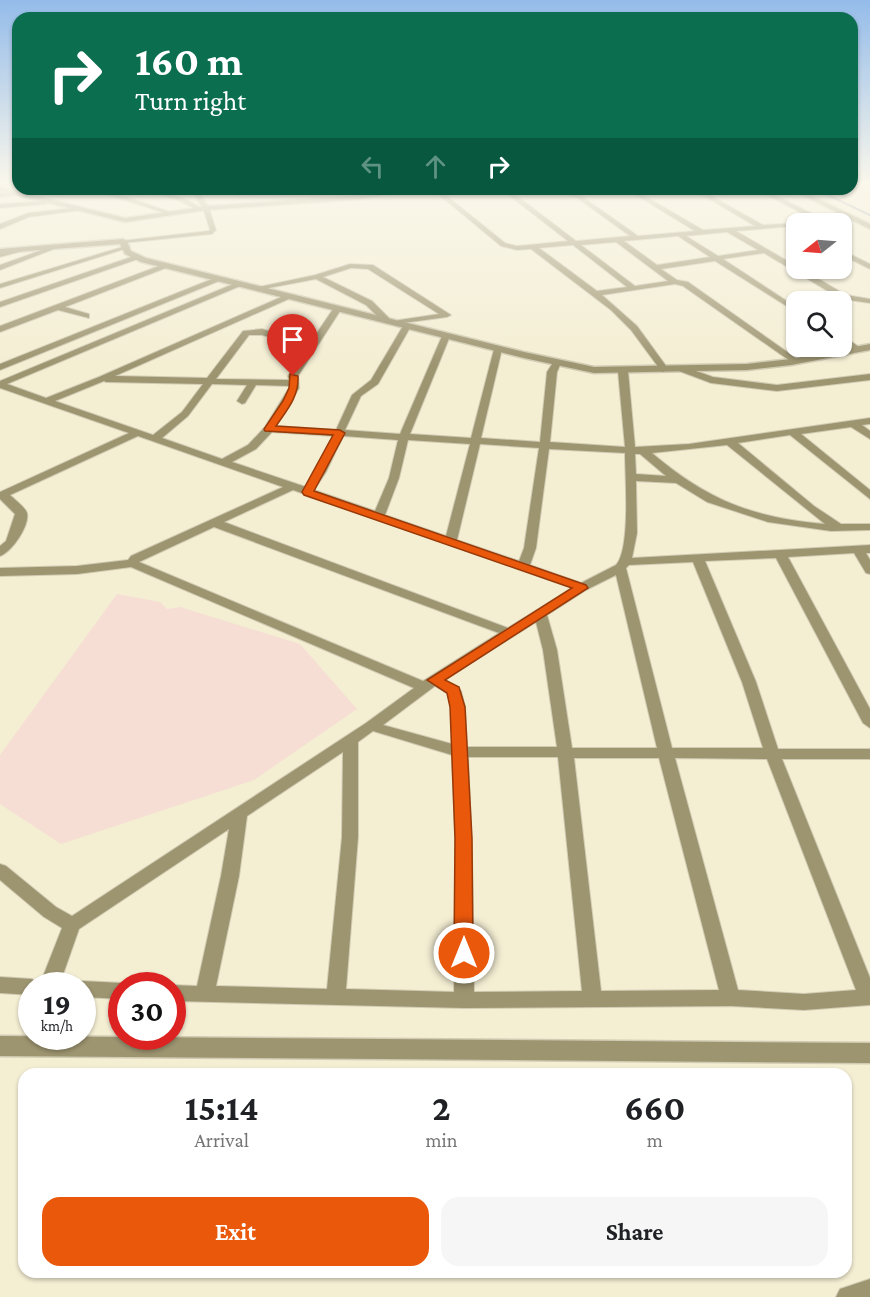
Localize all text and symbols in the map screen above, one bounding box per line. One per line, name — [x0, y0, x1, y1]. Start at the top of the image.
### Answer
icon: right — [36, 36, 114, 114]
text: 160 m — [135, 37, 243, 84]
text: Turn right — [135, 86, 246, 116]
icon: left — [356, 150, 389, 183]
icon: ahead — [419, 150, 452, 183]
icon: right — [482, 150, 515, 183]
north arrow — [786, 213, 852, 279]
map controls — [786, 213, 852, 357]
button: search — [786, 291, 852, 357]
pin — [267, 314, 318, 376]
icon: arrive — [276, 323, 309, 356]
position arrow — [432, 921, 496, 985]
speed limit sign: 30 — [108, 972, 186, 1050]
text: 19 — [43, 987, 71, 1020]
text: km/h — [41, 1018, 73, 1034]
text: 15:14 — [185, 1088, 259, 1128]
text: 2 — [432, 1088, 451, 1128]
text: 660 — [624, 1088, 685, 1128]
text: Arrival — [194, 1129, 249, 1151]
text: min — [425, 1129, 457, 1151]
text: m — [647, 1129, 663, 1151]
button: Exit — [42, 1197, 429, 1266]
button: Share — [441, 1197, 828, 1266]

